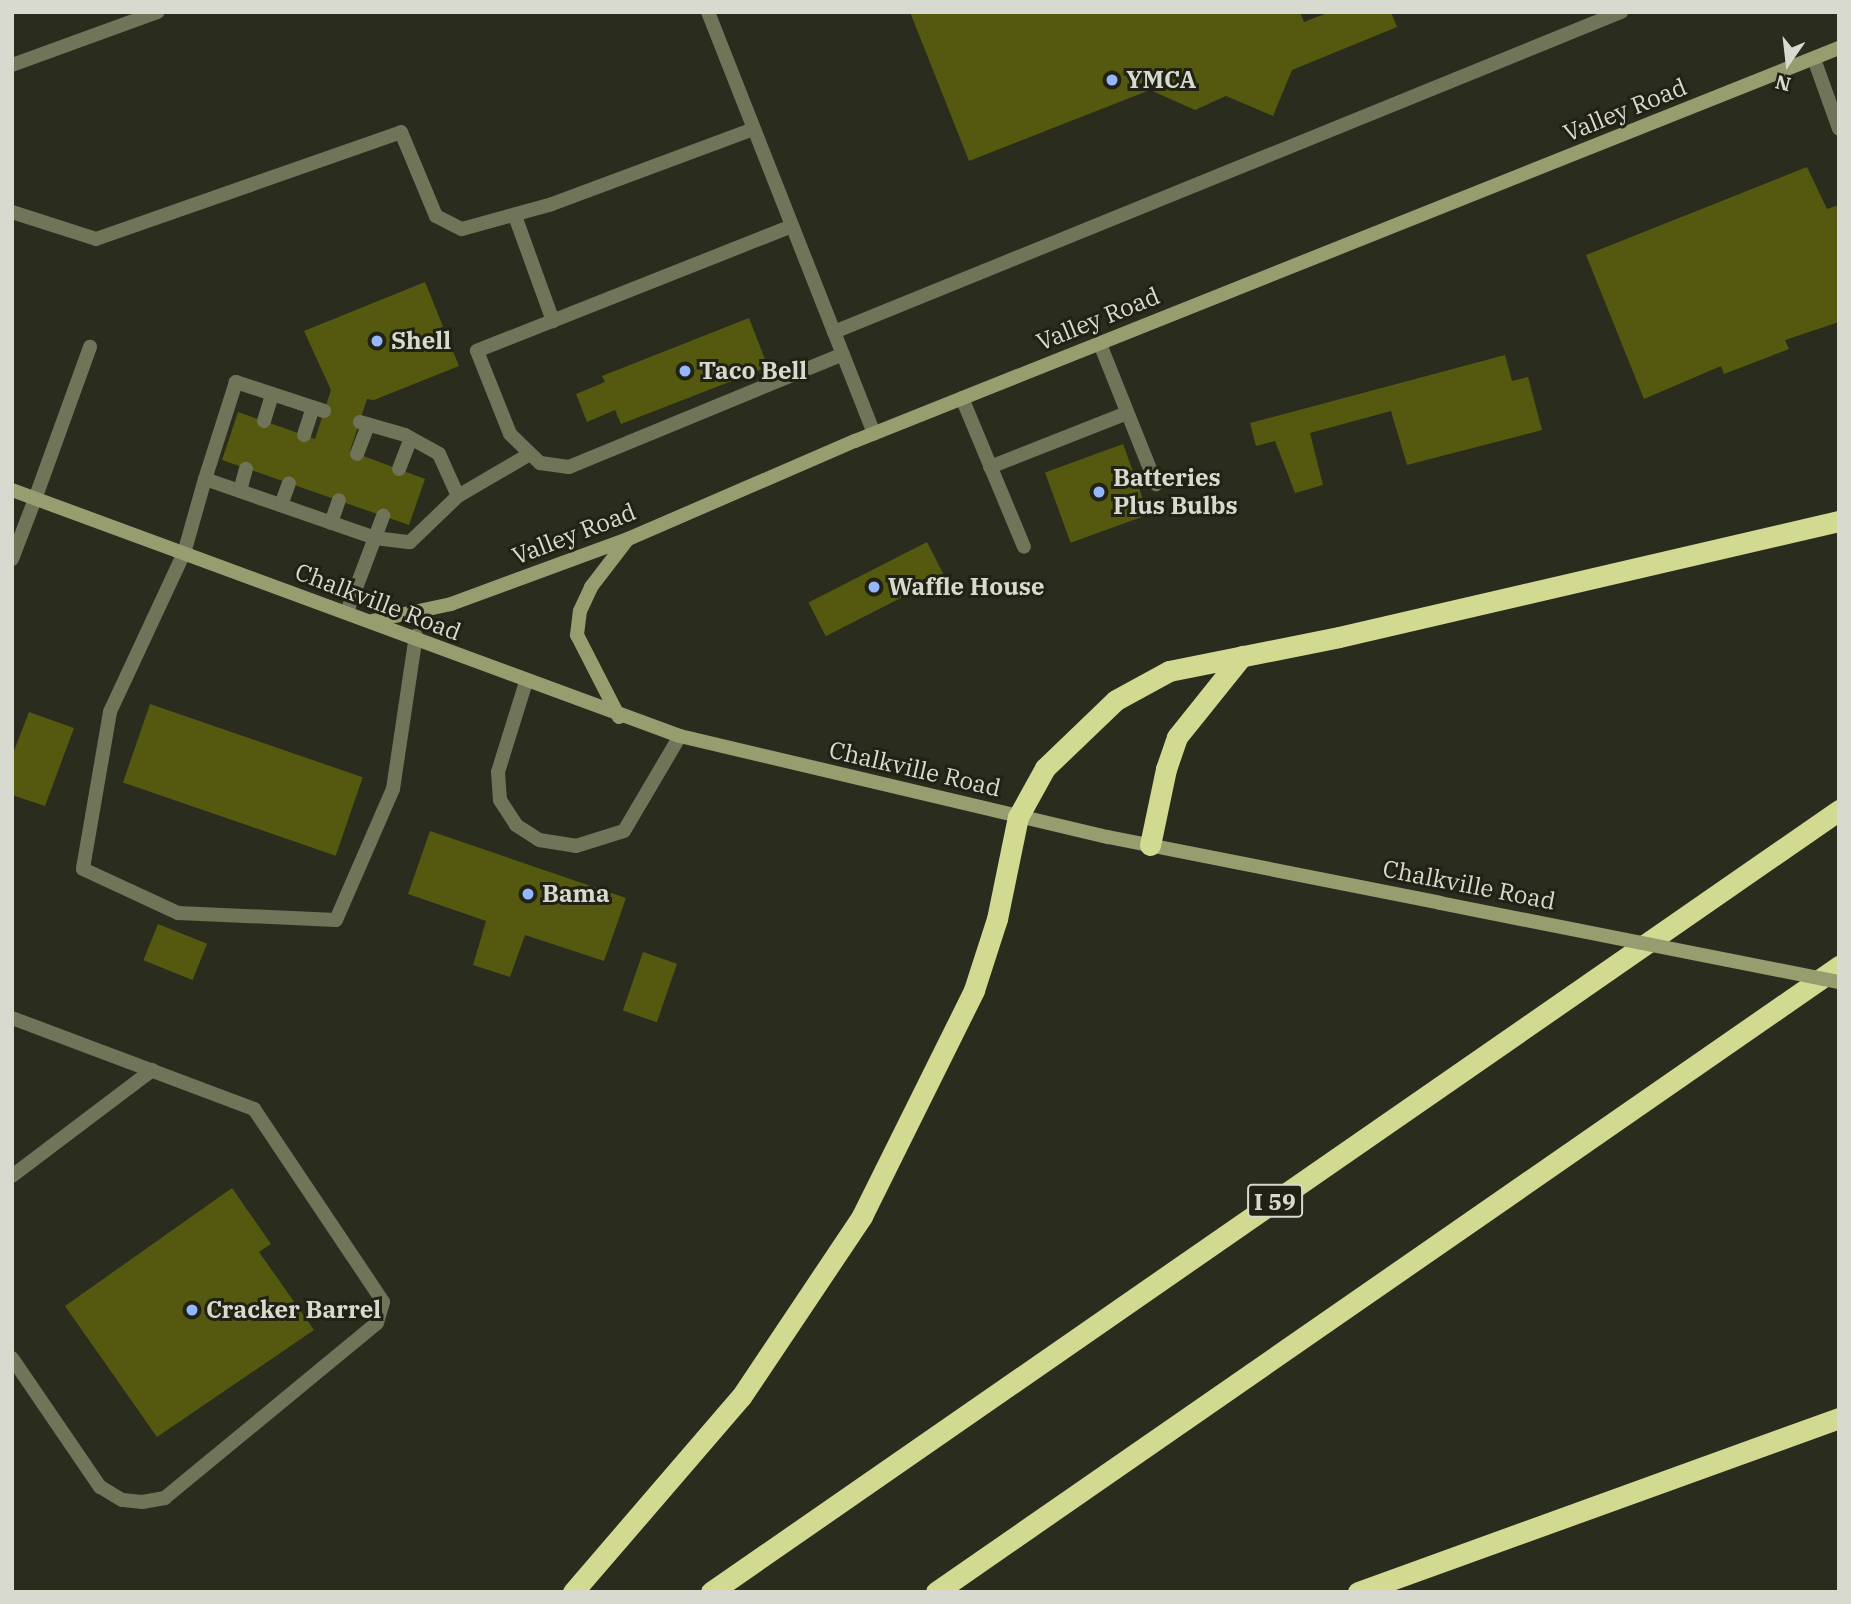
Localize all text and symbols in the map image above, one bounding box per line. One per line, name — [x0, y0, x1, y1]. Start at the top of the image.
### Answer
north arrow — [1753, 28, 1823, 98]
place label: YMCA — [1126, 66, 1196, 94]
text: N — [1773, 70, 1793, 97]
marker: YMCA — [1104, 72, 1120, 88]
street label: Valley Road — [1559, 72, 1691, 148]
street label: Valley Road — [1032, 281, 1164, 357]
place label: Shell — [391, 327, 451, 355]
marker: Shell — [369, 333, 385, 349]
place label: Taco Bell — [699, 357, 807, 385]
marker: Taco Bell — [677, 363, 693, 379]
place label: Batteries Plus Bulbs — [1113, 464, 1238, 520]
marker: Batteries Plus Bulbs — [1091, 484, 1107, 500]
street label: Valley Road — [508, 497, 640, 571]
street label: Chalkville Road — [291, 557, 465, 647]
place label: Waffle House — [888, 573, 1045, 601]
marker: Waffle House — [866, 579, 882, 595]
street label: Chalkville Road — [826, 735, 1004, 803]
street label: Chalkville Road — [1380, 854, 1558, 916]
place label: Bama — [542, 880, 610, 908]
marker: Bama — [520, 886, 536, 902]
road number: I 59 — [1247, 1182, 1303, 1220]
place label: Cracker Barrel — [206, 1296, 381, 1324]
marker: Cracker Barrel — [184, 1302, 200, 1318]

